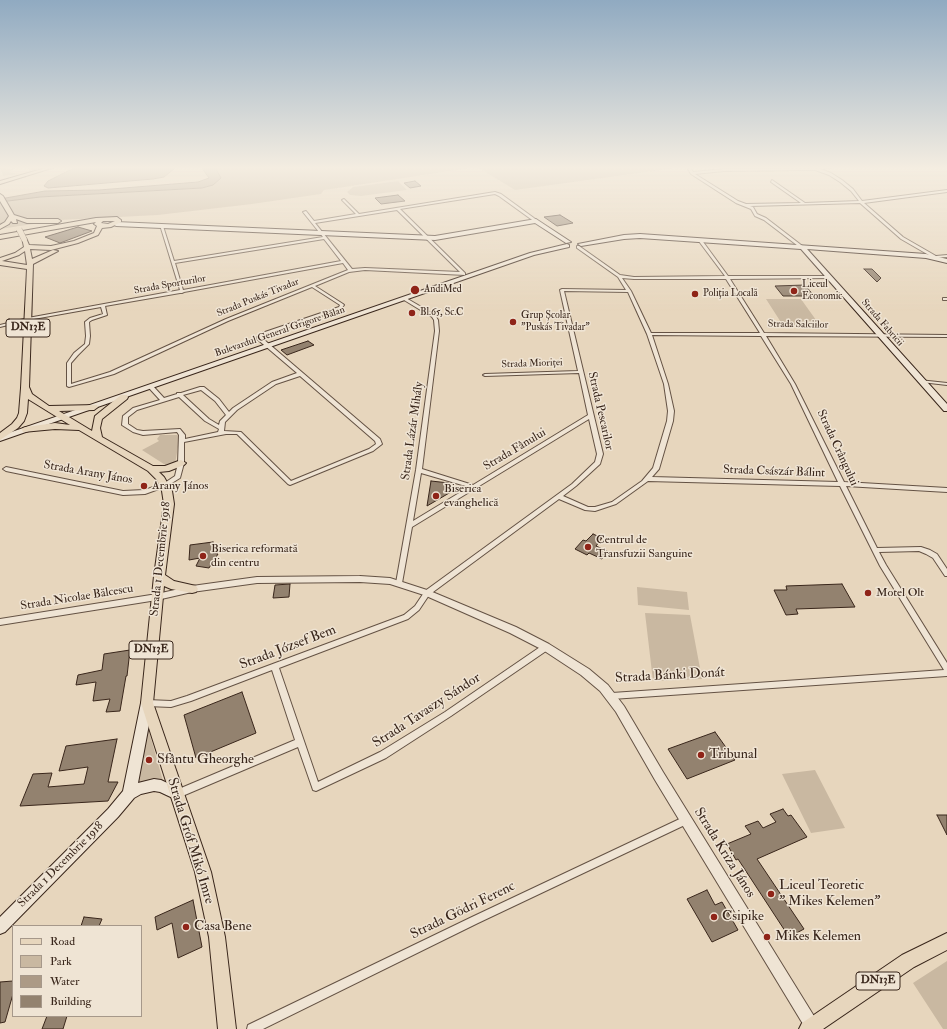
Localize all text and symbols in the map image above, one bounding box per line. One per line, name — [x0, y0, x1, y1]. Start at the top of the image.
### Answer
street label: Strada Sporturilor — [133, 273, 207, 297]
street label: Strada Puskás Tivadar — [215, 276, 301, 320]
place label: Liceul Economic — [802, 279, 842, 302]
marker: AndiMed — [409, 284, 421, 296]
place label: AndiMed — [424, 284, 462, 296]
marker: Liceul Economic — [789, 286, 799, 296]
place label: Poliția Locală — [703, 288, 758, 300]
marker: Poliția Locală — [690, 289, 700, 299]
street label: Strada Fabricii — [858, 297, 906, 349]
street label: Bulevardul General Grigore Bălan — [213, 304, 347, 360]
place label: Bl.65, Sc.C — [420, 307, 463, 319]
marker: Bl.65, Sc.C — [407, 308, 417, 318]
place label: Grup Școlar "Puskás Tivadar" — [521, 310, 590, 334]
marker: Grup Școlar "Puskás Tivadar" — [508, 317, 518, 327]
street label: Strada Salciilor — [768, 318, 828, 332]
road number: DN13E — [6, 319, 50, 337]
street label: Strada Mioriței — [501, 357, 563, 371]
street label: Strada Pescarilor — [584, 370, 616, 452]
street label: Strada Lázár Mihály — [399, 381, 427, 481]
street label: Strada Crângului — [813, 408, 861, 488]
street label: Strada Fânului — [481, 426, 549, 474]
street label: Strada Arany János — [43, 458, 133, 488]
street label: Strada Császár Bálint — [723, 463, 825, 481]
place label: Arany János — [152, 479, 208, 493]
marker: Arany János — [139, 481, 149, 491]
place label: Biserica evanghelică — [444, 482, 498, 510]
marker: Biserica evanghelică — [431, 491, 441, 501]
street label: Strada 1 Decembrie 1918 — [148, 501, 174, 617]
place label: Centrul de Transfuzii Sanguine — [596, 533, 693, 561]
place label: Biserica reformată din centru — [211, 542, 298, 570]
marker: Centrul de Transfuzii Sanguine — [583, 542, 593, 552]
marker: Biserica reformată din centru — [198, 551, 208, 561]
street label: Strada Nicolae Bălcescu — [20, 582, 134, 614]
place label: Motel Olt — [876, 586, 924, 600]
marker: Motel Olt — [863, 588, 873, 598]
street label: Strada József Bem — [237, 622, 339, 674]
road number: DN13E — [129, 641, 173, 659]
street label: Strada Bánki Donát — [615, 665, 725, 687]
street label: Strada Tavaszy Sándor — [370, 670, 484, 752]
place label: Tribunal — [709, 747, 757, 763]
marker: Tribunal — [696, 750, 706, 760]
place label: Sfântu Gheorghe — [157, 752, 254, 768]
marker: Sfântu Gheorghe — [144, 755, 154, 765]
street label: Strada Gróf Mikó Imre — [163, 776, 217, 906]
street label: Strada Kriza János — [690, 805, 758, 901]
street label: Strada 1 Decembrie 1918 — [15, 819, 107, 911]
street label: Strada Gödri Ferenc — [408, 878, 518, 944]
place label: Liceul Teoretic " Mikes Kelemen" — [779, 878, 880, 910]
marker: Liceul Teoretic " Mikes Kelemen" — [766, 889, 776, 899]
place label: Csipike — [722, 909, 764, 925]
marker: Csipike — [709, 912, 719, 922]
place label: Casa Bene — [194, 919, 252, 935]
marker: Casa Bene — [181, 922, 191, 932]
legend — [12, 925, 142, 1017]
place label: Mikes Kelemen — [775, 929, 861, 945]
marker: Mikes Kelemen — [762, 932, 772, 942]
text: Road — [50, 934, 75, 949]
text: Park — [50, 954, 72, 969]
road number: DN13E — [856, 972, 900, 990]
text: Water — [50, 974, 79, 989]
text: Building — [50, 994, 91, 1009]

